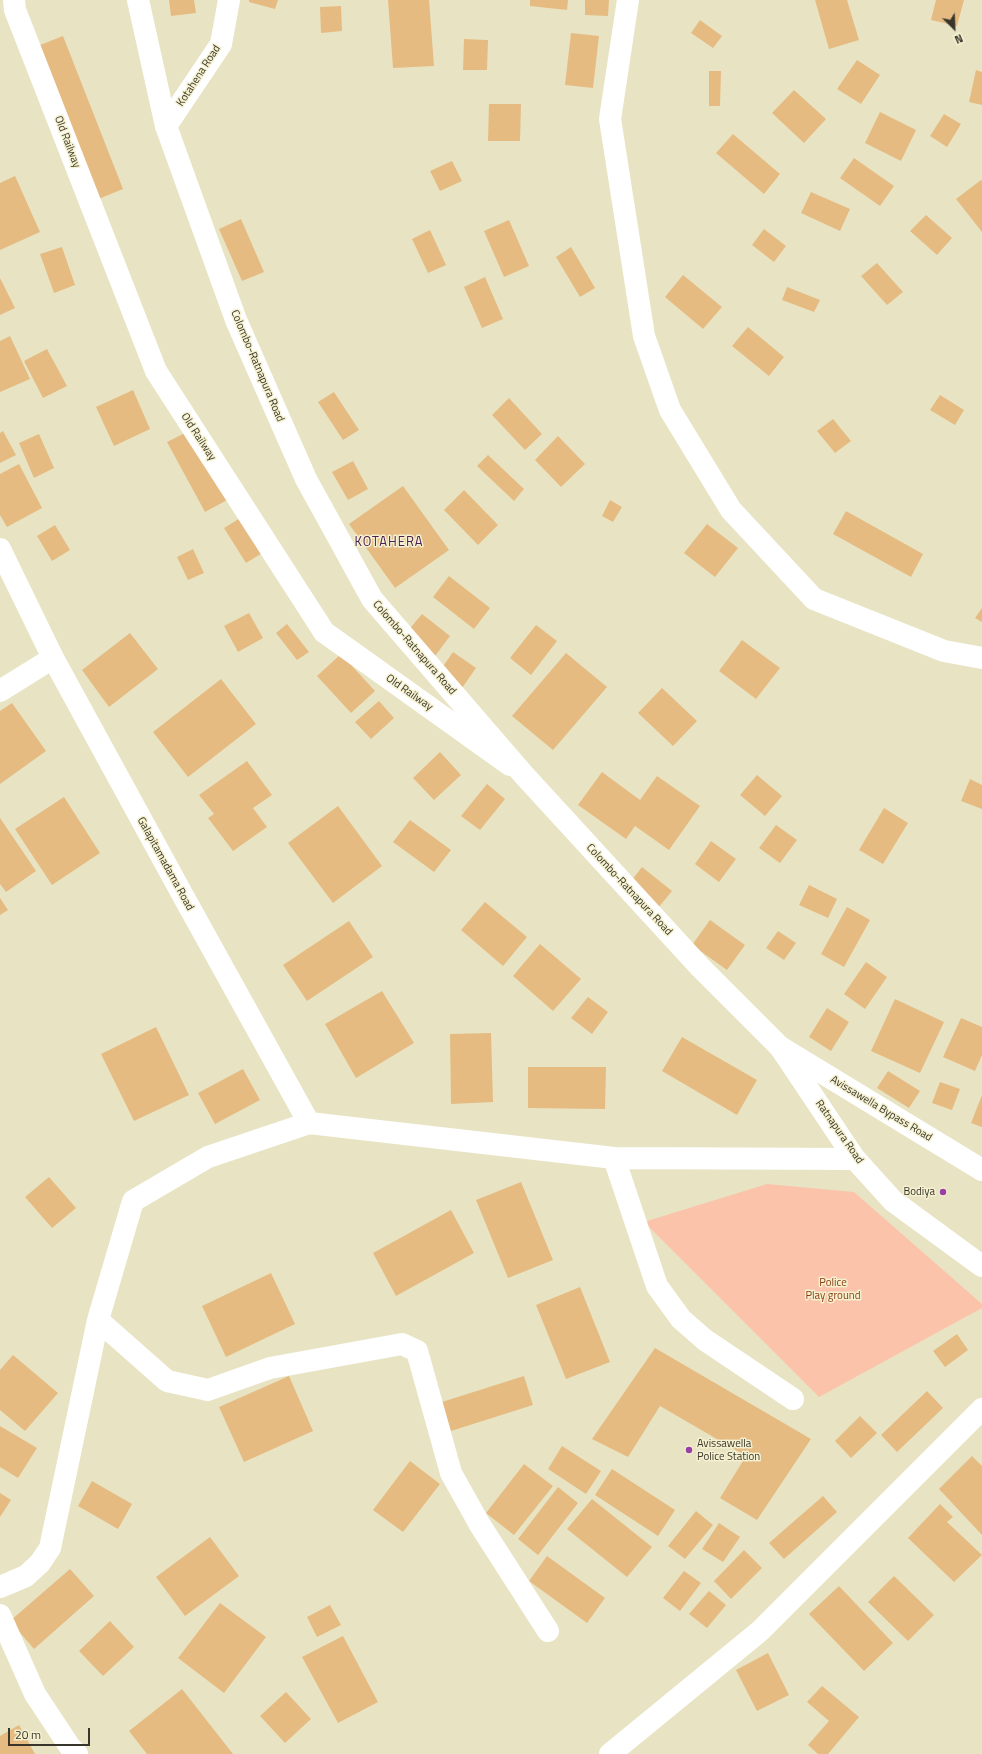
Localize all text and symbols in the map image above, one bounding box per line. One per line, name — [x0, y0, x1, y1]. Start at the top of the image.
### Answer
north arrow — [934, 8, 974, 48]
text: N — [952, 30, 966, 48]
street label: Kotahena Road — [174, 43, 224, 109]
street label: Old Railway — [51, 114, 83, 170]
street label: Colombo-Ratnapura Road — [227, 308, 287, 424]
street label: Old Railway — [178, 411, 218, 463]
district label: KOTAHERA — [354, 535, 424, 551]
street label: Colombo-Ratnapura Road — [370, 598, 458, 698]
street label: Old Railway — [383, 672, 435, 714]
street label: Galapitamadama Road — [134, 815, 196, 913]
street label: Colombo-Ratnapura Road — [583, 841, 675, 939]
street label: Avissawella Bypass Road — [828, 1073, 934, 1145]
street label: Ratnapura Road — [812, 1098, 866, 1166]
place label: Bodiya — [903, 1185, 935, 1199]
marker: Bodiya — [938, 1187, 948, 1197]
park label: Police Play ground — [806, 1276, 860, 1302]
place label: Avissawella Police Station — [697, 1437, 760, 1463]
marker: Avissawella Police Station — [684, 1445, 694, 1455]
scale bar — [10, 1720, 92, 1746]
text: 20 m — [15, 1725, 41, 1744]

